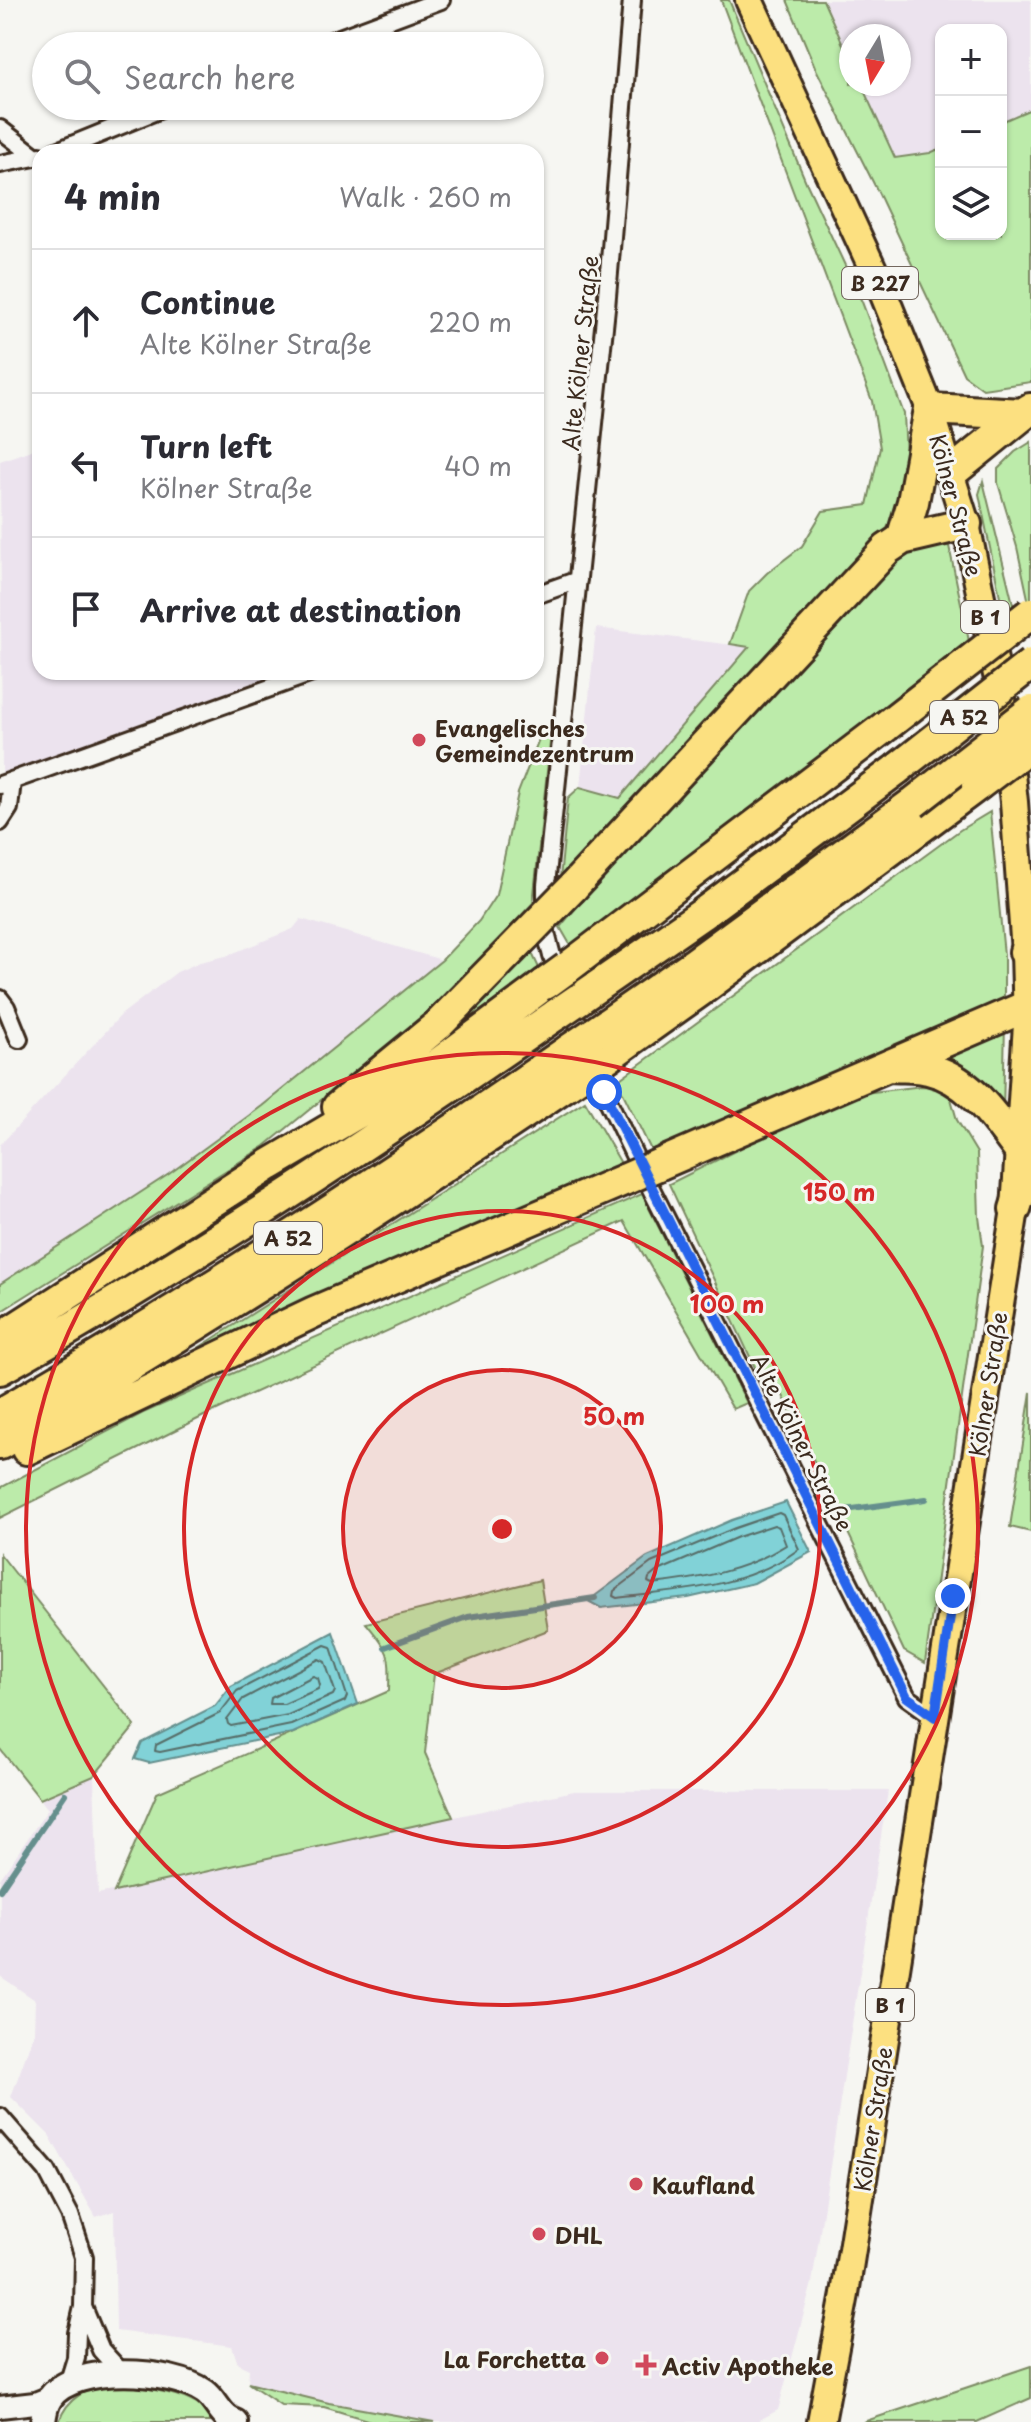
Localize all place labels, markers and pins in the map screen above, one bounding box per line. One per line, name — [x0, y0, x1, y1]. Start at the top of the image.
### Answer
place label: Evangelisches Gemeindezentrum — [435, 711, 634, 769]
marker: Evangelisches Gemeindezentrum — [410, 731, 428, 749]
centre of rings — [488, 1515, 516, 1543]
place label: Kaufland — [652, 2168, 755, 2201]
marker: Kaufland — [627, 2175, 645, 2193]
place label: DHL — [555, 2218, 603, 2251]
marker: DHL — [530, 2225, 548, 2243]
place label: La Forchetta — [443, 2342, 586, 2375]
marker: La Forchetta — [593, 2349, 611, 2367]
place label: Activ Apotheke — [661, 2349, 833, 2382]
marker: Activ Apotheke — [637, 2356, 655, 2374]

